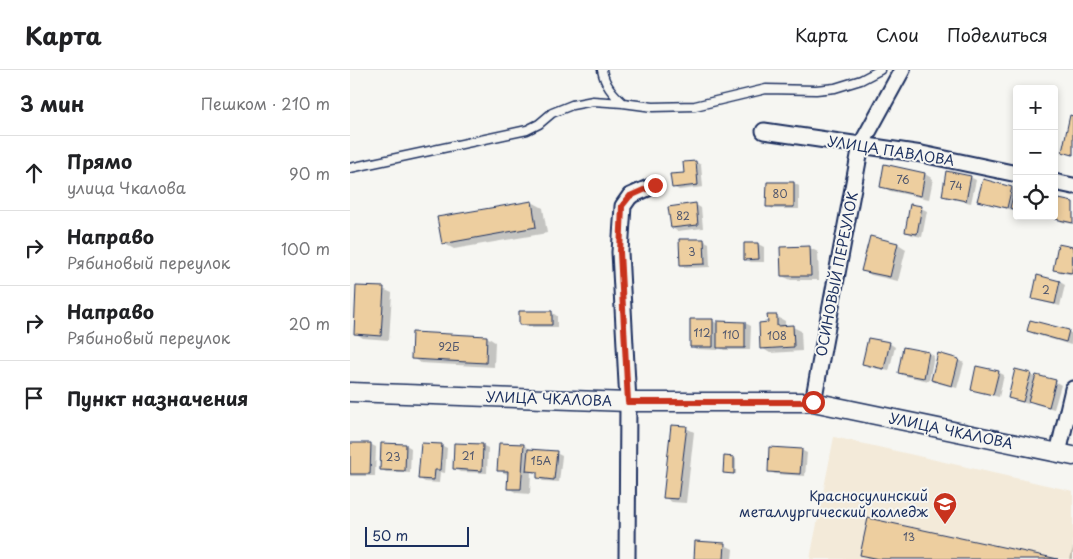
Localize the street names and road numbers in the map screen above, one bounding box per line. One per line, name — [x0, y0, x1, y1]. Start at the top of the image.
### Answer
street label: УЛИЦА ПАВЛОВА — [826, 130, 956, 171]
street label: ОСИНОВЫЙ ПЕРЕУЛОК — [810, 190, 863, 358]
street label: УЛИЦА ЧКАЛОВА — [486, 386, 612, 411]
street label: УЛИЦА ЧКАЛОВА — [887, 407, 1015, 454]

